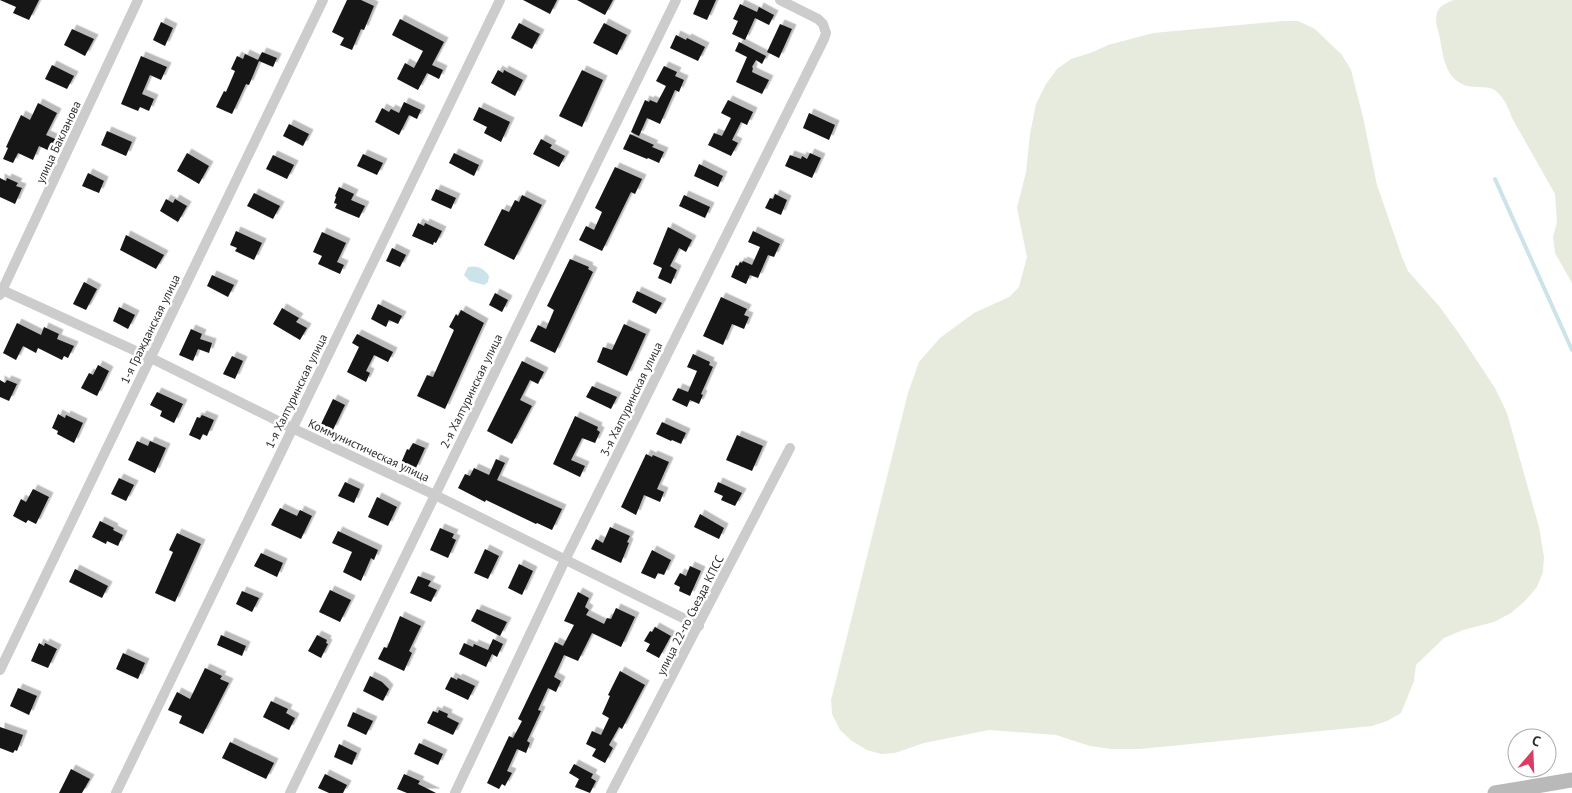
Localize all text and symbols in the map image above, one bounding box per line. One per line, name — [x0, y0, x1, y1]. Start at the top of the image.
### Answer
street label: улица Бакланова — [32, 98, 84, 186]
street label: 1-я Гражданская улица — [117, 272, 183, 386]
street label: 1-я Халтуринская улица — [262, 331, 330, 451]
street label: 2-я Халтуринская улица — [437, 331, 505, 451]
street label: 3-я Халтуринская улица — [597, 339, 665, 459]
street label: Коммунистическая улица — [306, 415, 432, 485]
street label: улица 22-го Съезда КПСС — [653, 552, 727, 677]
north arrow — [1507, 728, 1557, 778]
text: С — [1530, 731, 1543, 751]

